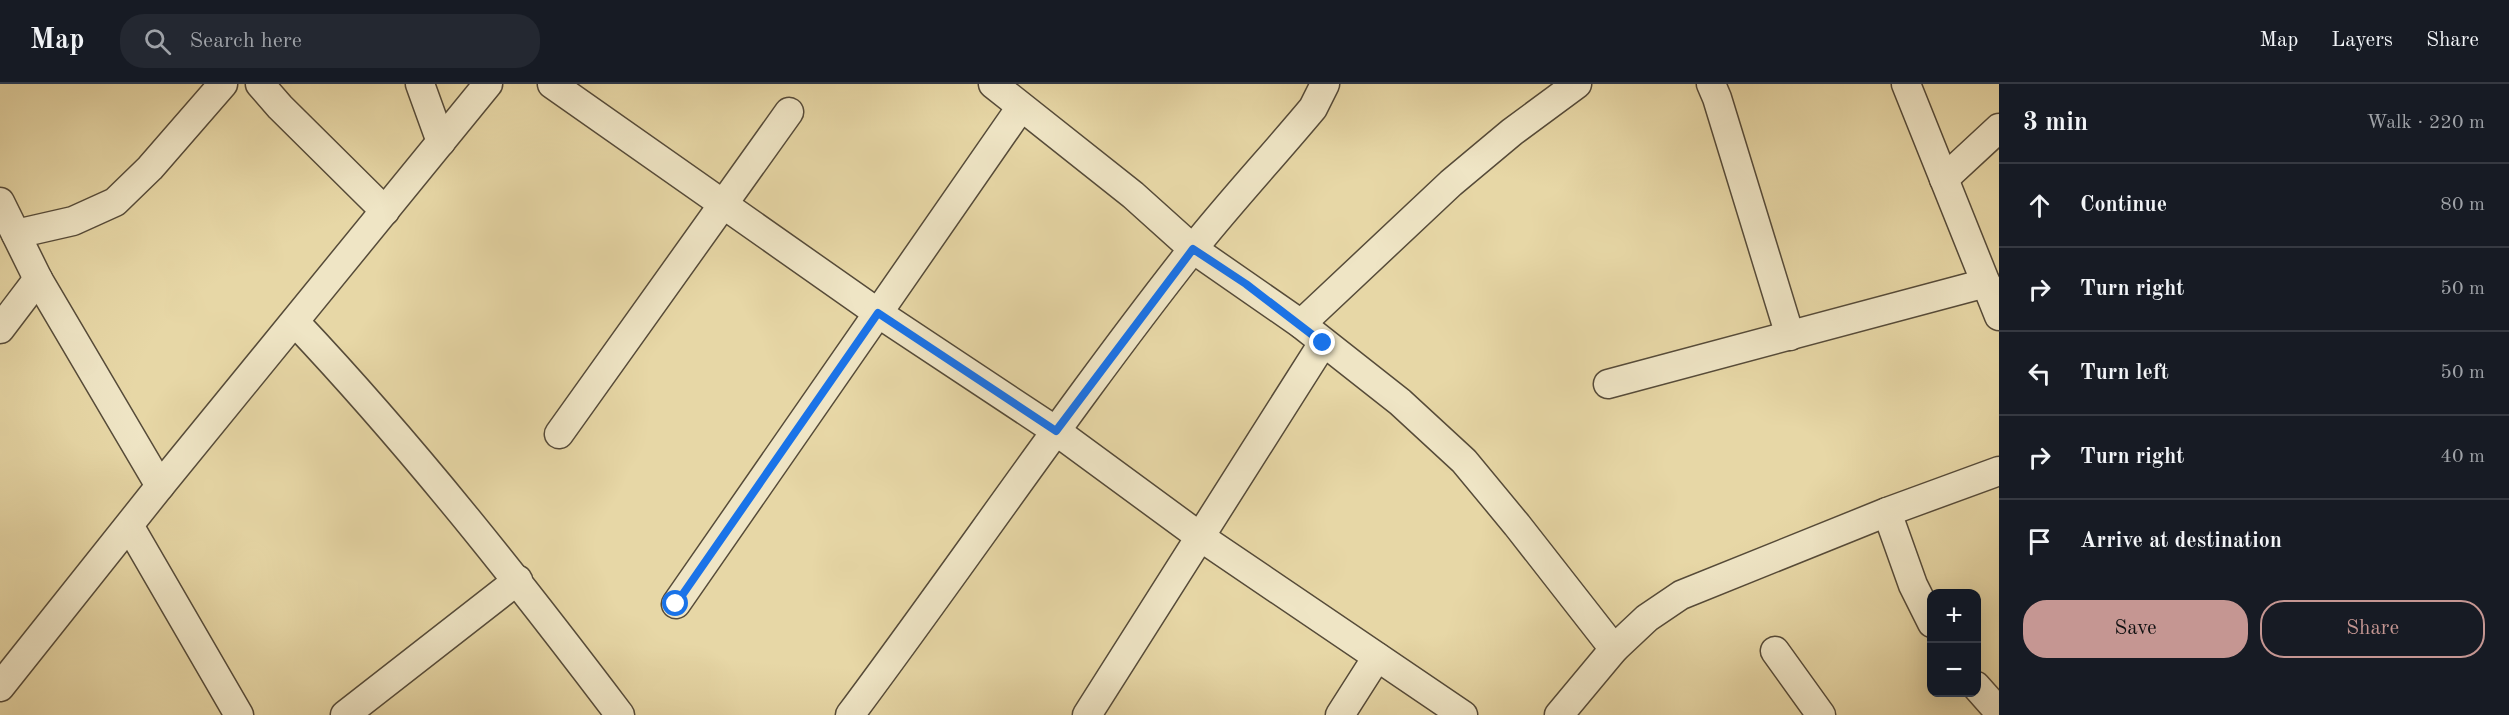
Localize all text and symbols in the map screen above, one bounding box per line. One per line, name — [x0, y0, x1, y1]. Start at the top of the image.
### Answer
search box — [120, 14, 540, 68]
icon: search — [141, 25, 174, 58]
text: Map — [30, 27, 84, 55]
text: Search here — [189, 30, 302, 52]
text: Map — [2259, 30, 2298, 51]
text: Layers — [2331, 30, 2393, 51]
text: Share — [2426, 30, 2479, 51]
text: 3 min — [2023, 110, 2088, 136]
text: Walk · 220 m — [2366, 113, 2485, 133]
icon: ahead — [2023, 189, 2056, 222]
text: Continue — [2080, 194, 2167, 216]
text: 80 m — [2440, 195, 2485, 215]
icon: right — [2023, 273, 2056, 306]
text: Turn right — [2080, 278, 2184, 300]
text: 50 m — [2440, 279, 2485, 299]
route end — [1309, 329, 1335, 355]
icon: left — [2023, 357, 2056, 390]
text: Turn left — [2080, 362, 2169, 384]
text: 50 m — [2440, 363, 2485, 383]
icon: right — [2023, 441, 2056, 474]
text: Turn right — [2080, 446, 2184, 468]
text: 40 m — [2440, 447, 2485, 467]
icon: arrive — [2023, 525, 2056, 558]
text: Arrive at destination — [2080, 530, 2282, 552]
map controls — [1927, 589, 1981, 697]
button: + — [1927, 589, 1981, 643]
route start — [662, 590, 688, 616]
button: Save — [2023, 600, 2248, 658]
button: Share — [2260, 600, 2485, 658]
button: − — [1927, 643, 1981, 697]

